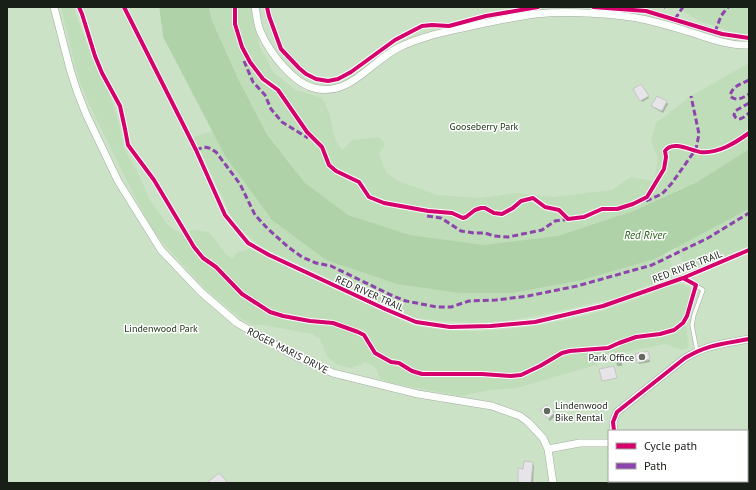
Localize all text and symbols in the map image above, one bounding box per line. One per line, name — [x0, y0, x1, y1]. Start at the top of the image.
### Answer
park label: Gooseberry Park — [450, 120, 519, 133]
water label: Red River — [624, 228, 667, 242]
street label: RED RIVER TRAIL — [650, 247, 724, 286]
street label: RED RIVER TRAIL — [333, 272, 406, 314]
park label: Lindenwood Park — [124, 322, 198, 335]
street label: ROGER MARIS DRIVE — [245, 324, 331, 377]
place label: Park Office — [588, 351, 634, 364]
marker: Park Office — [637, 352, 647, 362]
place label: Lindenwood Bike Rental — [555, 399, 608, 424]
marker: Lindenwood Bike Rental — [542, 406, 552, 416]
legend — [608, 430, 748, 482]
text: Cycle path — [644, 438, 697, 453]
text: Path — [644, 458, 667, 473]

